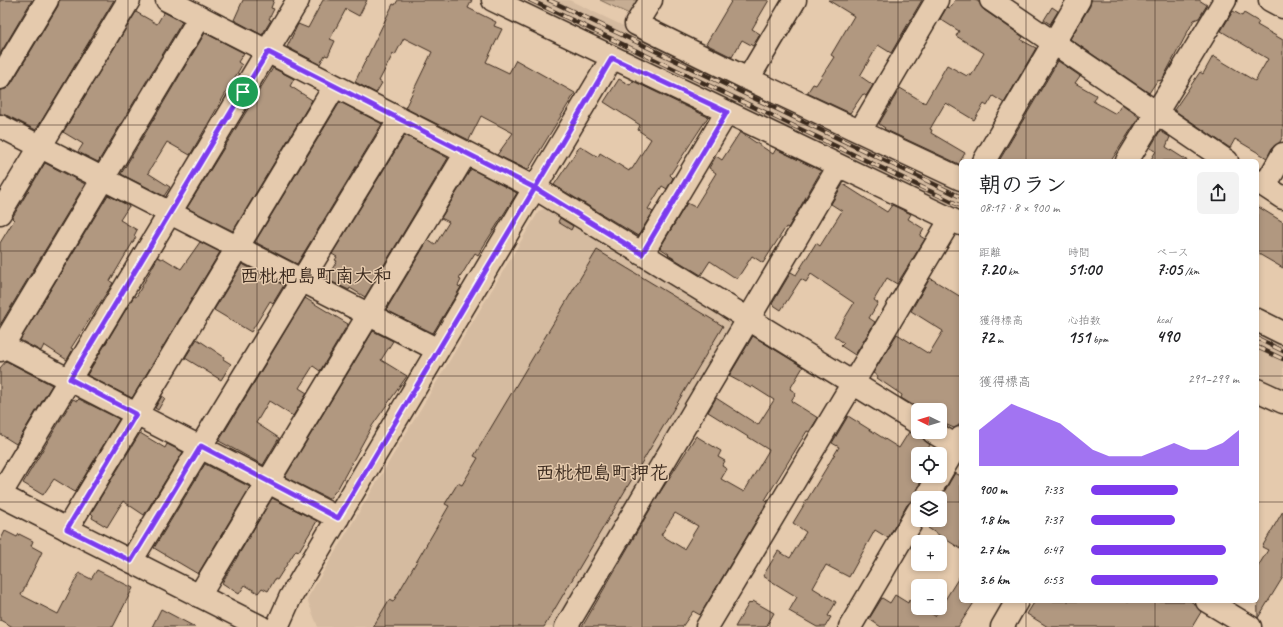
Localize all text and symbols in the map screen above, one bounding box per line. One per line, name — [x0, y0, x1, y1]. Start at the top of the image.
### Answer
pin — [226, 75, 260, 109]
icon: arrive — [232, 81, 254, 103]
text: 朝のラン — [979, 171, 1067, 199]
button: share — [1197, 172, 1239, 214]
text: 08:17 · 8 × 900 m — [979, 200, 1060, 216]
text: 距離 — [979, 245, 1001, 259]
text: 時間 — [1068, 245, 1090, 259]
text: ペース — [1156, 245, 1189, 259]
text: 7.20 — [979, 259, 1005, 280]
text: 51:00 — [1068, 259, 1101, 280]
text: 7:05 — [1156, 259, 1182, 280]
district label: 西枇杷島町南大和 — [240, 264, 392, 288]
text: km — [1005, 264, 1019, 278]
text: /km — [1182, 264, 1199, 278]
text: kcal — [1156, 312, 1171, 326]
text: 獲得標高 — [979, 313, 1023, 327]
text: 心拍数 — [1068, 313, 1101, 327]
text: 490 — [1156, 326, 1179, 347]
text: 72 — [979, 327, 994, 348]
text: 151 — [1068, 327, 1090, 348]
text: m — [994, 332, 1003, 346]
text: bpm — [1090, 332, 1108, 346]
text: 291–299 m — [1188, 371, 1239, 387]
text: 獲得標高 — [979, 374, 1031, 390]
north arrow — [911, 403, 947, 439]
map controls — [911, 403, 947, 615]
button: locate — [911, 447, 947, 483]
district label: 西枇杷島町押花 — [535, 461, 669, 485]
text: 900 m — [979, 482, 1007, 498]
text: 7:33 — [1043, 482, 1063, 498]
button: layers — [911, 491, 947, 527]
text: 1.8 km — [979, 512, 1009, 528]
text: 7:37 — [1043, 512, 1063, 528]
button: + — [911, 535, 947, 571]
text: 2.7 km — [979, 542, 1009, 558]
text: 6:47 — [1043, 542, 1063, 558]
text: 3.6 km — [979, 572, 1010, 588]
text: 6:53 — [1043, 572, 1063, 588]
button: − — [911, 579, 947, 615]

